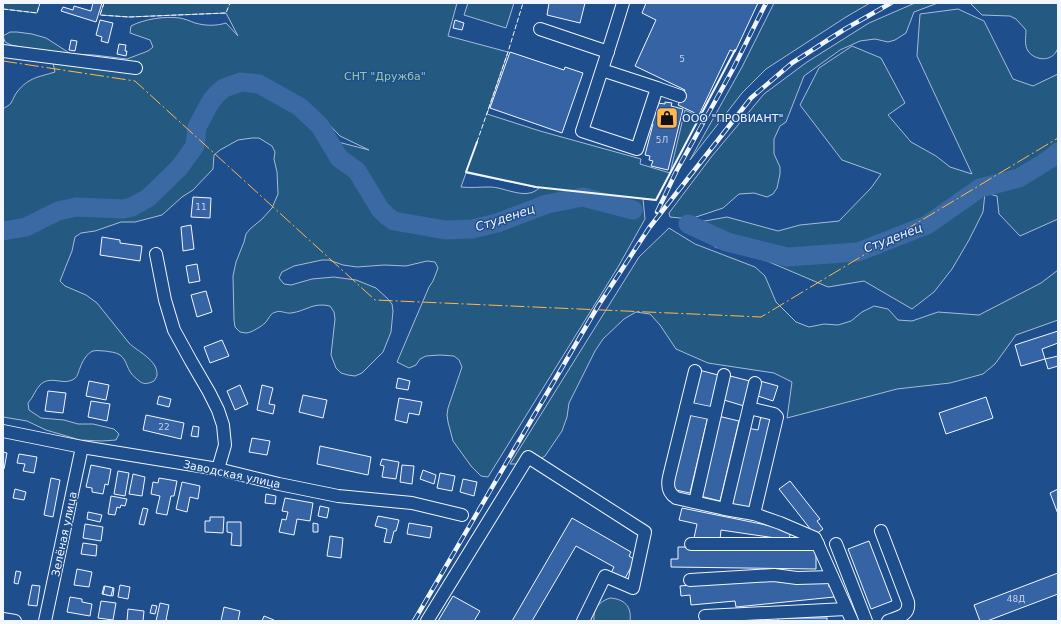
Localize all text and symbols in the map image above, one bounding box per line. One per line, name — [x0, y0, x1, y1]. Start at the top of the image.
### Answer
house number: 5 — [679, 54, 685, 64]
park label: СНТ "Дружба" — [344, 70, 426, 83]
shop icon: ООО "ПРОВИАНТ" — [654, 105, 680, 131]
place label: ООО "ПРОВИАНТ" — [682, 112, 783, 125]
house number: 5Л — [656, 135, 668, 145]
house number: 11 — [195, 202, 207, 212]
water label: Студенец — [474, 202, 536, 234]
water label: Студенец — [862, 220, 924, 256]
house number: 22 — [158, 422, 170, 432]
street label: Заводская улица — [182, 458, 282, 491]
street label: Зелёная улица — [49, 490, 80, 578]
house number: 48Д — [1007, 594, 1025, 604]

